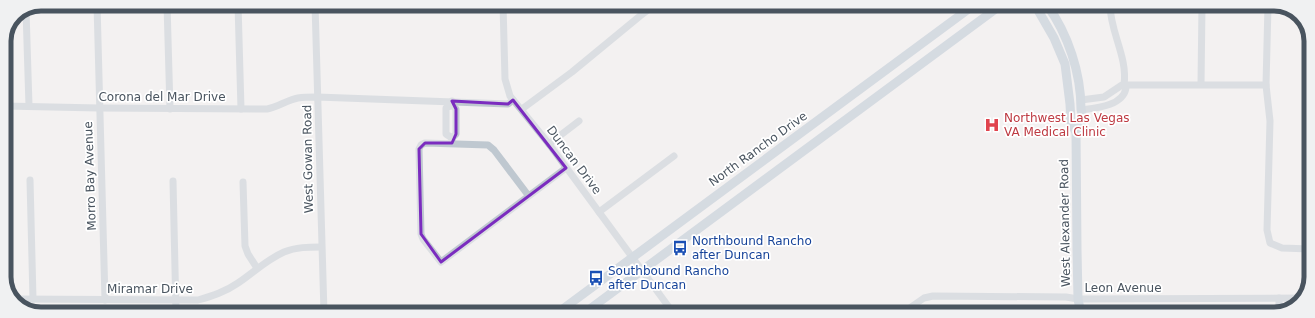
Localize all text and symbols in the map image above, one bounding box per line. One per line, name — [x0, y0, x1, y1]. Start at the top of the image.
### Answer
street label: Corona del Mar Drive — [98, 90, 226, 104]
street label: West Gowan Road — [300, 105, 316, 213]
street label: North Rancho Drive — [706, 109, 810, 189]
place label: Northwest Las Vegas VA Medical Clinic — [1004, 111, 1130, 139]
hospital icon: Northwest Las Vegas VA Medical Clinic — [983, 116, 1001, 134]
street label: Morro Bay Avenue — [81, 121, 99, 231]
street label: Duncan Drive — [544, 123, 604, 197]
street label: West Alexander Road — [1057, 159, 1073, 287]
place label: Northbound Rancho after Duncan — [692, 234, 812, 262]
bus stop icon: Northbound Rancho after Duncan — [671, 239, 689, 257]
place label: Southbound Rancho after Duncan — [608, 264, 729, 292]
bus stop icon: Southbound Rancho after Duncan — [587, 269, 605, 287]
street label: Leon Avenue — [1084, 281, 1162, 295]
street label: Miramar Drive — [107, 282, 193, 296]

